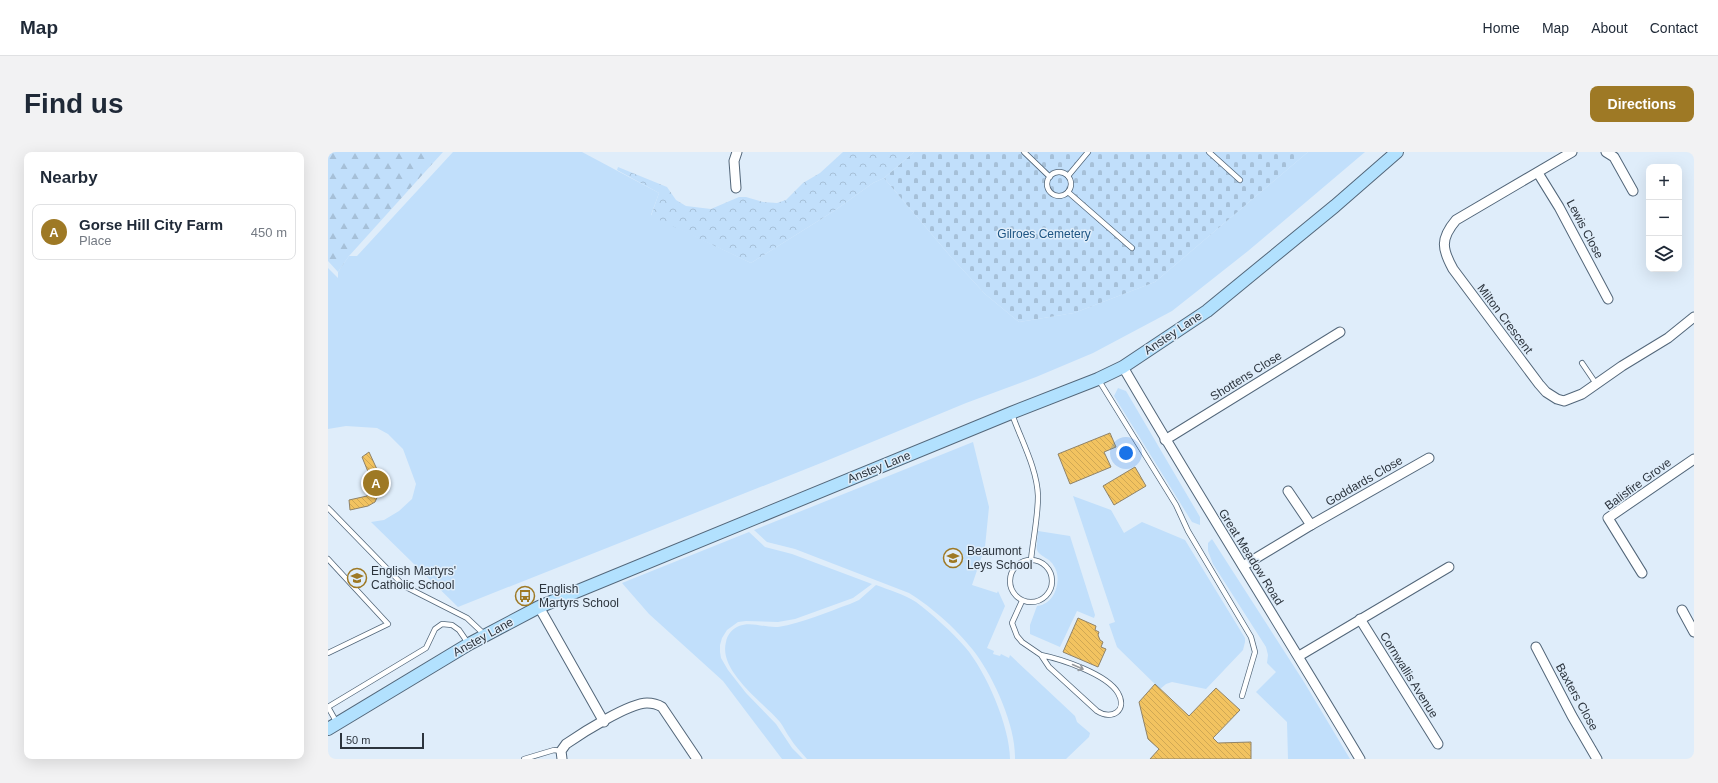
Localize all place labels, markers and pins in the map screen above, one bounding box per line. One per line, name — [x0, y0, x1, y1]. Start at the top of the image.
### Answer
pin: A — [363, 468, 389, 498]
place label: Beaumont Leys School — [967, 544, 1032, 572]
school or university icon: Beaumont Leys School — [942, 547, 964, 569]
place label: English Martyrs' Catholic School — [371, 564, 456, 592]
school or university icon: English Martyrs' Catholic School — [346, 567, 368, 589]
place label: English Martyrs School — [539, 582, 619, 610]
bus stop icon: English Martyrs School — [514, 585, 536, 607]

